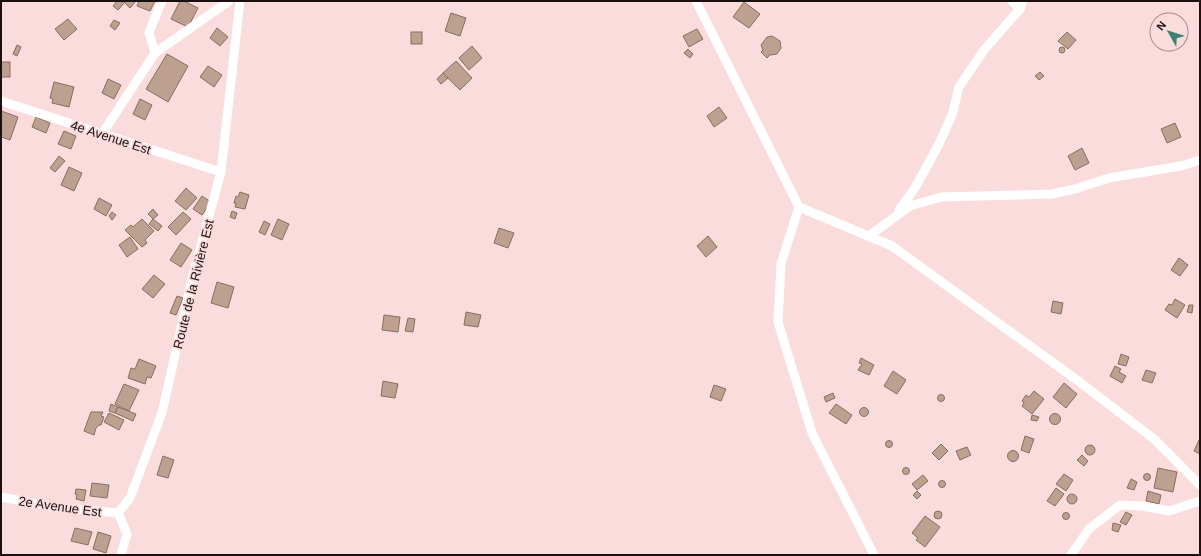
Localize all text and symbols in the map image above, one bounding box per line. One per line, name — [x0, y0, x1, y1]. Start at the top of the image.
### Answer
north arrow — [1149, 12, 1189, 52]
text: N — [1154, 19, 1168, 33]
street label: 4e Avenue Est — [69, 117, 153, 158]
street label: Route de la Rivière Est — [170, 217, 217, 350]
street label: 2e Avenue Est — [17, 493, 103, 520]

